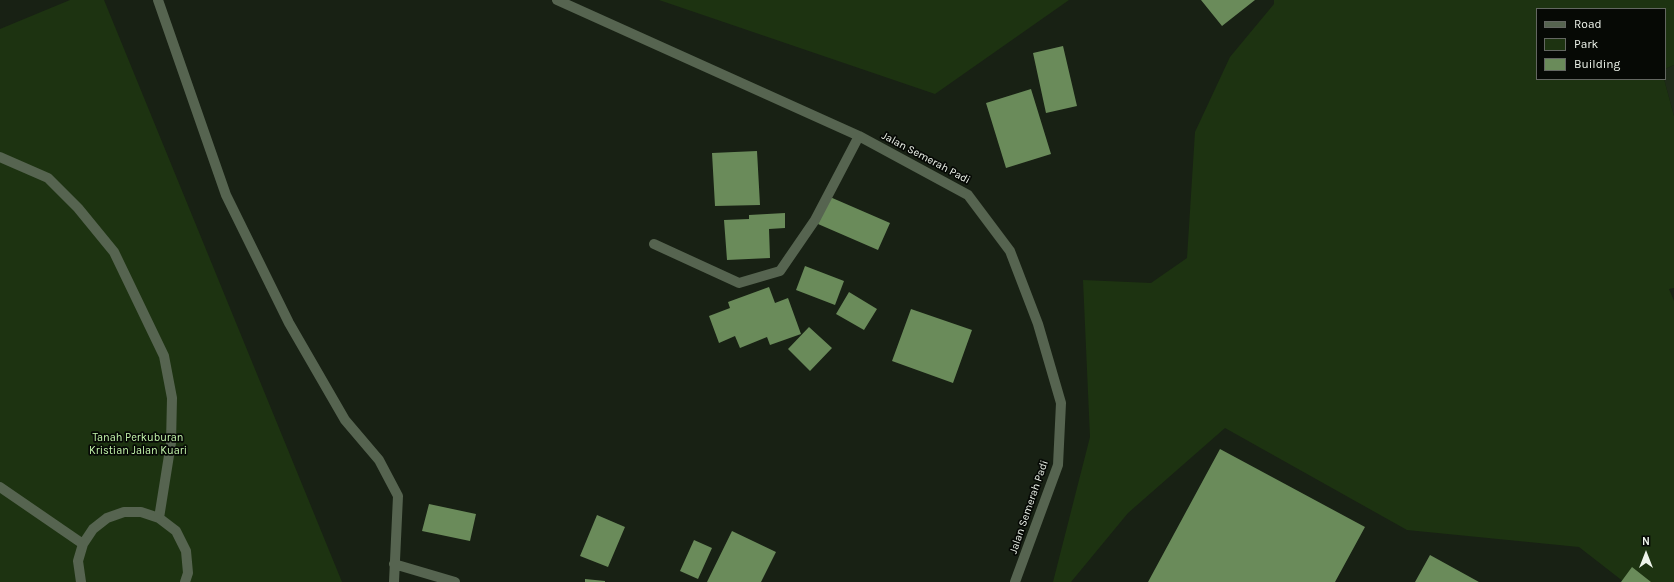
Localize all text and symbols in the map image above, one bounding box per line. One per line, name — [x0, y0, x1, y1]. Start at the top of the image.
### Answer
legend — [1536, 8, 1666, 80]
text: Road — [1574, 17, 1602, 31]
text: Park — [1574, 37, 1598, 51]
text: Building — [1574, 57, 1620, 71]
street label: Jalan Semerah Padi — [879, 129, 973, 187]
park label: Tanah Perkuburan Kristian Jalan Kuari — [89, 431, 187, 457]
street label: Jalan Semerah Padi — [1007, 458, 1051, 556]
north arrow — [1626, 534, 1666, 574]
text: N — [1642, 535, 1650, 548]

